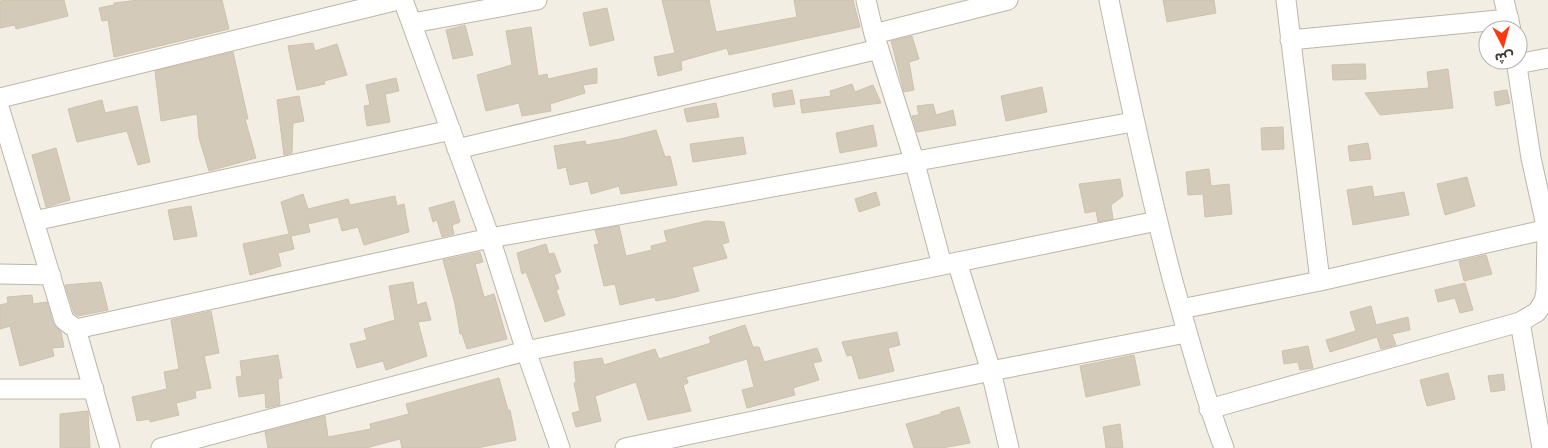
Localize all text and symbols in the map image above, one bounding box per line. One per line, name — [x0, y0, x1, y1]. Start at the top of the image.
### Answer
north arrow — [1478, 20, 1528, 70]
text: ش — [1494, 49, 1515, 67]

